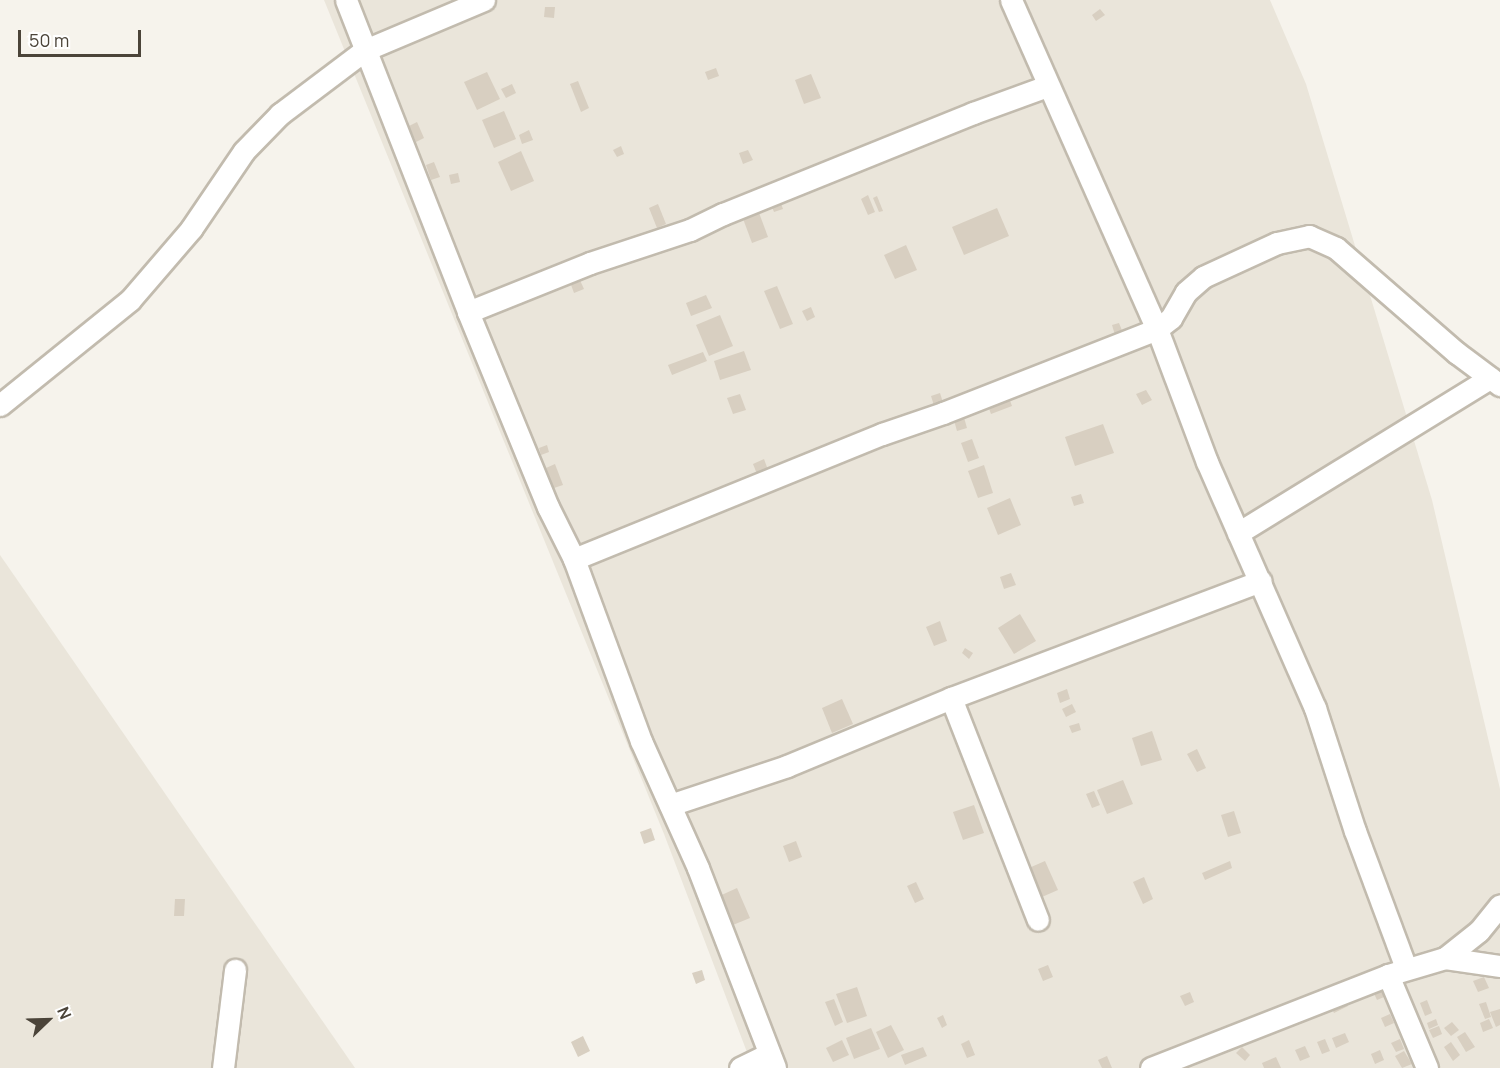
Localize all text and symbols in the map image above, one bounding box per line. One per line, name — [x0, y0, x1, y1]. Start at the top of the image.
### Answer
scale bar — [21, 18, 144, 56]
text: 50 m — [29, 28, 69, 52]
north arrow — [18, 990, 78, 1050]
text: N — [52, 1003, 77, 1023]

